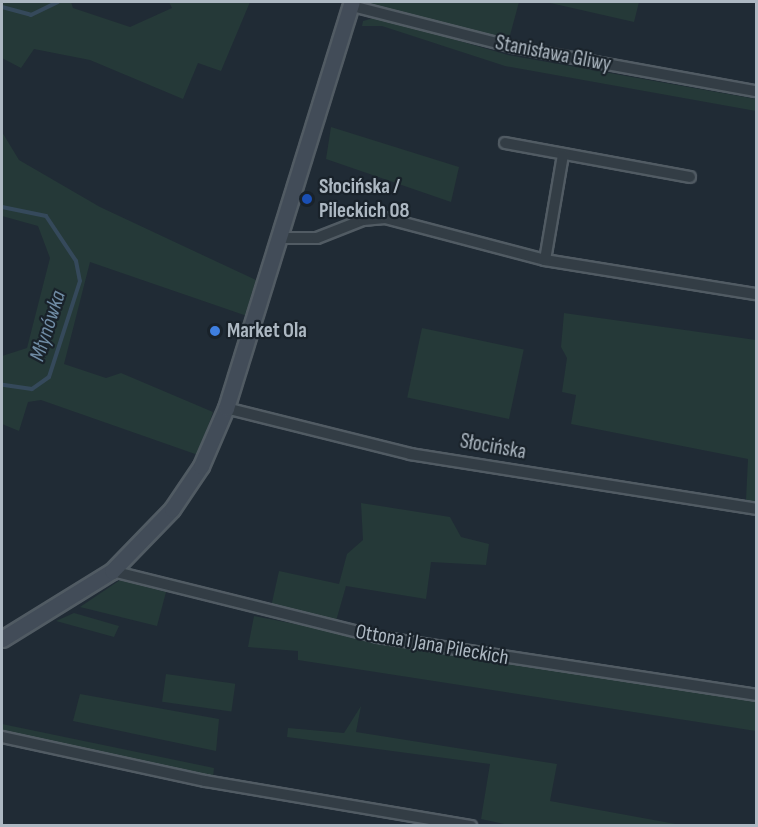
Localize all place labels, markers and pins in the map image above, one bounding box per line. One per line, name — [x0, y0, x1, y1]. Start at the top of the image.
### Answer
place label: Słocińska / Pileckich 08 — [319, 174, 409, 224]
marker: Słocińska / Pileckich 08 — [300, 192, 314, 206]
place label: Market Ola — [227, 318, 307, 344]
marker: Market Ola — [208, 324, 222, 338]

